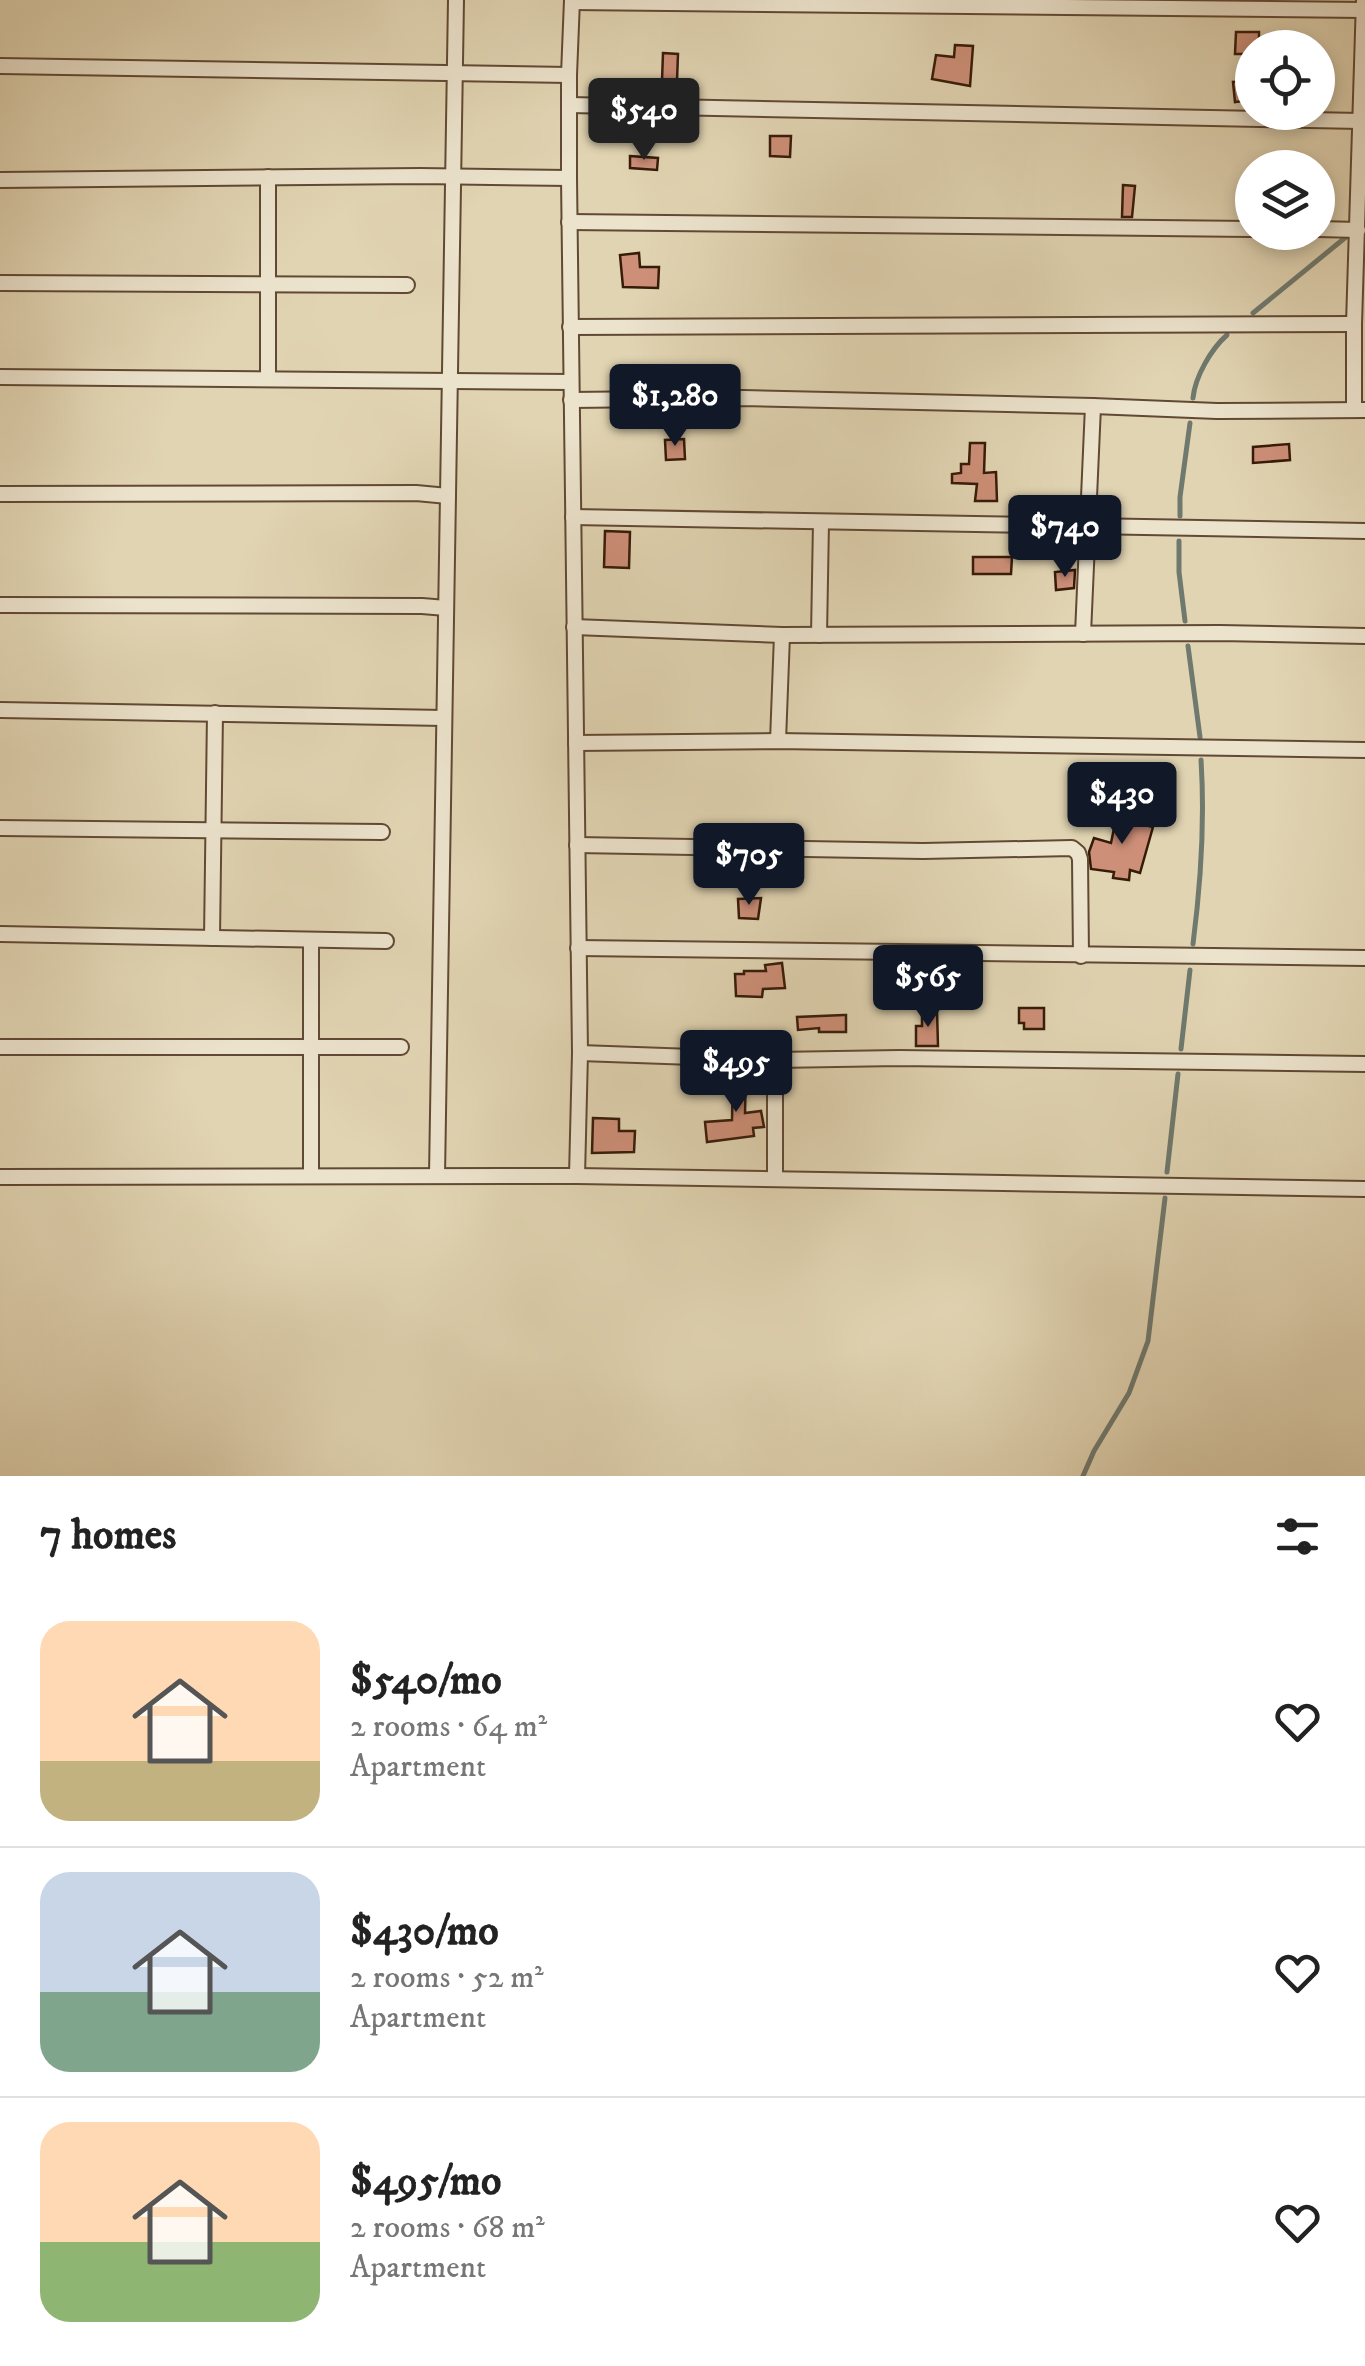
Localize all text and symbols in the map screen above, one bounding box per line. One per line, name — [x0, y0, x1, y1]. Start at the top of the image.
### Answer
map controls — [1235, 30, 1335, 250]
button: locate — [1235, 30, 1335, 130]
pin: $540 — [585, 78, 703, 163]
text: $540 — [610, 90, 678, 130]
button: layers — [1235, 150, 1335, 250]
pin: $1,280 — [594, 364, 756, 449]
text: $1,280 — [632, 376, 718, 416]
pin: $740 — [1006, 495, 1124, 580]
text: $740 — [1030, 507, 1100, 547]
pin: $430 — [1063, 762, 1181, 847]
text: $430 — [1089, 774, 1155, 814]
pin: $705 — [690, 823, 808, 908]
text: $705 — [715, 835, 783, 875]
pin: $565 — [869, 945, 987, 1030]
text: $565 — [895, 957, 961, 997]
pin: $495 — [677, 1030, 795, 1115]
text: $495 — [702, 1042, 770, 1082]
icon: filters — [1270, 1509, 1325, 1564]
text: 7 homes — [40, 1510, 176, 1562]
text: $540/mo — [350, 1655, 502, 1707]
icon: home — [120, 1661, 240, 1781]
icon: heart — [1270, 1694, 1325, 1749]
text: 2 rooms · 64 m² — [350, 1707, 547, 1747]
text: Apartment — [350, 1747, 486, 1787]
text: $430/mo — [350, 1906, 499, 1958]
icon: home — [120, 1912, 240, 2032]
icon: heart — [1270, 1945, 1325, 2000]
text: 2 rooms · 52 m² — [350, 1958, 544, 1998]
text: Apartment — [350, 1998, 486, 2038]
text: $495/mo — [350, 2156, 501, 2208]
icon: home — [120, 2162, 240, 2282]
icon: heart — [1270, 2195, 1325, 2250]
text: 2 rooms · 68 m² — [350, 2208, 545, 2248]
text: Apartment — [350, 2248, 486, 2288]

